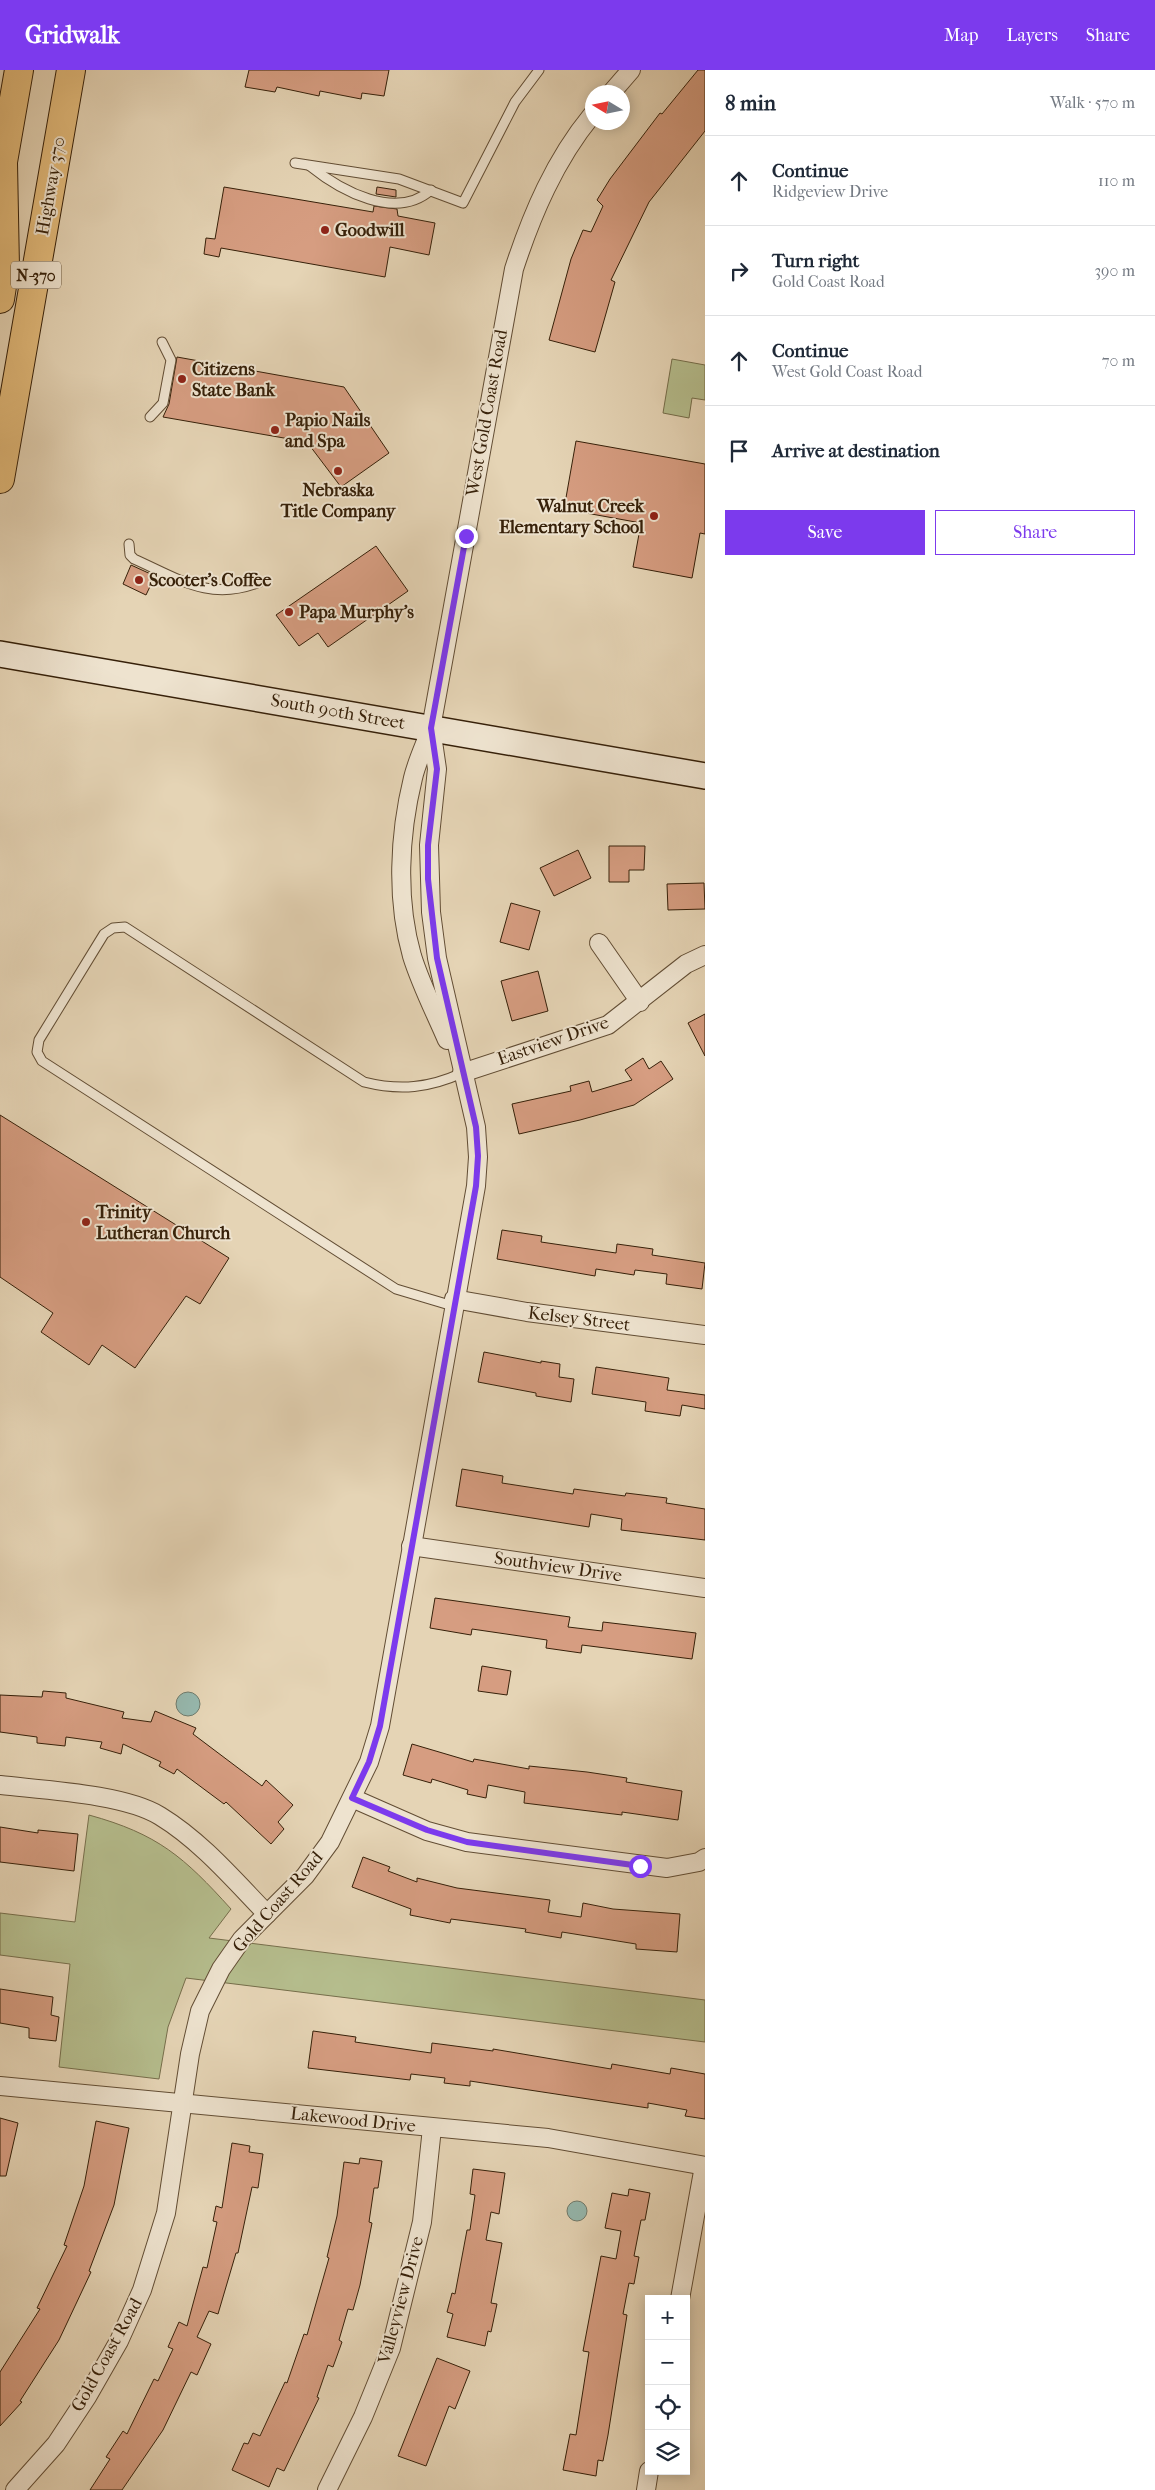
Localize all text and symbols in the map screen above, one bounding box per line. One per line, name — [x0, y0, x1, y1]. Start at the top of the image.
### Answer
text: Gridwalk — [25, 21, 120, 49]
text: Map — [944, 25, 978, 46]
text: Layers — [1006, 25, 1058, 46]
text: Share — [1086, 25, 1130, 46]
north arrow — [585, 85, 630, 130]
text: 8 min — [725, 91, 776, 115]
text: Walk · 570 m — [1050, 93, 1135, 112]
street label: Highway 370 — [32, 135, 70, 237]
text: Continue — [772, 160, 848, 182]
icon: ahead — [725, 167, 753, 195]
text: 110 m — [1098, 171, 1135, 190]
text: Ridgeview Drive — [772, 182, 888, 201]
place label: Goodwill — [335, 220, 405, 241]
marker: Goodwill — [319, 224, 331, 236]
text: Turn right — [772, 250, 859, 272]
icon: right — [725, 257, 753, 285]
text: 390 m — [1094, 261, 1135, 280]
road number: N-370 — [11, 262, 61, 288]
text: Gold Coast Road — [772, 272, 885, 291]
street label: West Gold Coast Road — [462, 328, 512, 499]
text: Continue — [772, 340, 848, 362]
icon: ahead — [725, 347, 753, 375]
text: 70 m — [1102, 351, 1135, 370]
place label: Citizens State Bank — [192, 359, 276, 401]
text: West Gold Coast Road — [772, 362, 922, 381]
marker: Citizens State Bank — [176, 373, 188, 385]
place label: Papio Nails and Spa — [285, 410, 371, 452]
marker: Papio Nails and Spa — [269, 424, 281, 436]
icon: arrive — [725, 437, 753, 465]
text: Arrive at destination — [772, 440, 940, 462]
marker: Nebraska Title Company — [332, 465, 344, 477]
place label: Nebraska Title Company — [280, 480, 397, 522]
place label: Walnut Creek Elementary School — [499, 496, 645, 538]
marker: Walnut Creek Elementary School — [648, 510, 660, 522]
button: Save — [725, 510, 925, 555]
button: Share — [935, 510, 1135, 555]
route end — [455, 525, 478, 548]
place label: Scooter's Coffee — [149, 570, 271, 591]
marker: Scooter's Coffee — [133, 574, 145, 586]
place label: Papa Murphy's — [299, 602, 414, 623]
marker: Papa Murphy's — [283, 606, 295, 618]
street label: South 90th Street — [269, 690, 407, 734]
street label: Eastview Drive — [494, 1012, 612, 1070]
place label: Trinity Lutheran Church — [95, 1202, 231, 1244]
marker: Trinity Lutheran Church — [80, 1216, 92, 1228]
street label: Kelsey Street — [527, 1302, 632, 1336]
street label: Southview Drive — [493, 1548, 623, 1586]
street label: Gold Coast Road — [228, 1847, 328, 1957]
route start — [629, 1855, 652, 1878]
street label: Lakewood Drive — [289, 2103, 417, 2137]
street label: Valleyview Drive — [374, 2234, 428, 2367]
street label: Gold Coast Road — [67, 2294, 147, 2416]
map controls — [645, 2295, 690, 2475]
button: + — [645, 2295, 690, 2340]
button: − — [645, 2340, 690, 2385]
button: locate — [645, 2385, 690, 2430]
button: layers — [645, 2430, 690, 2475]

